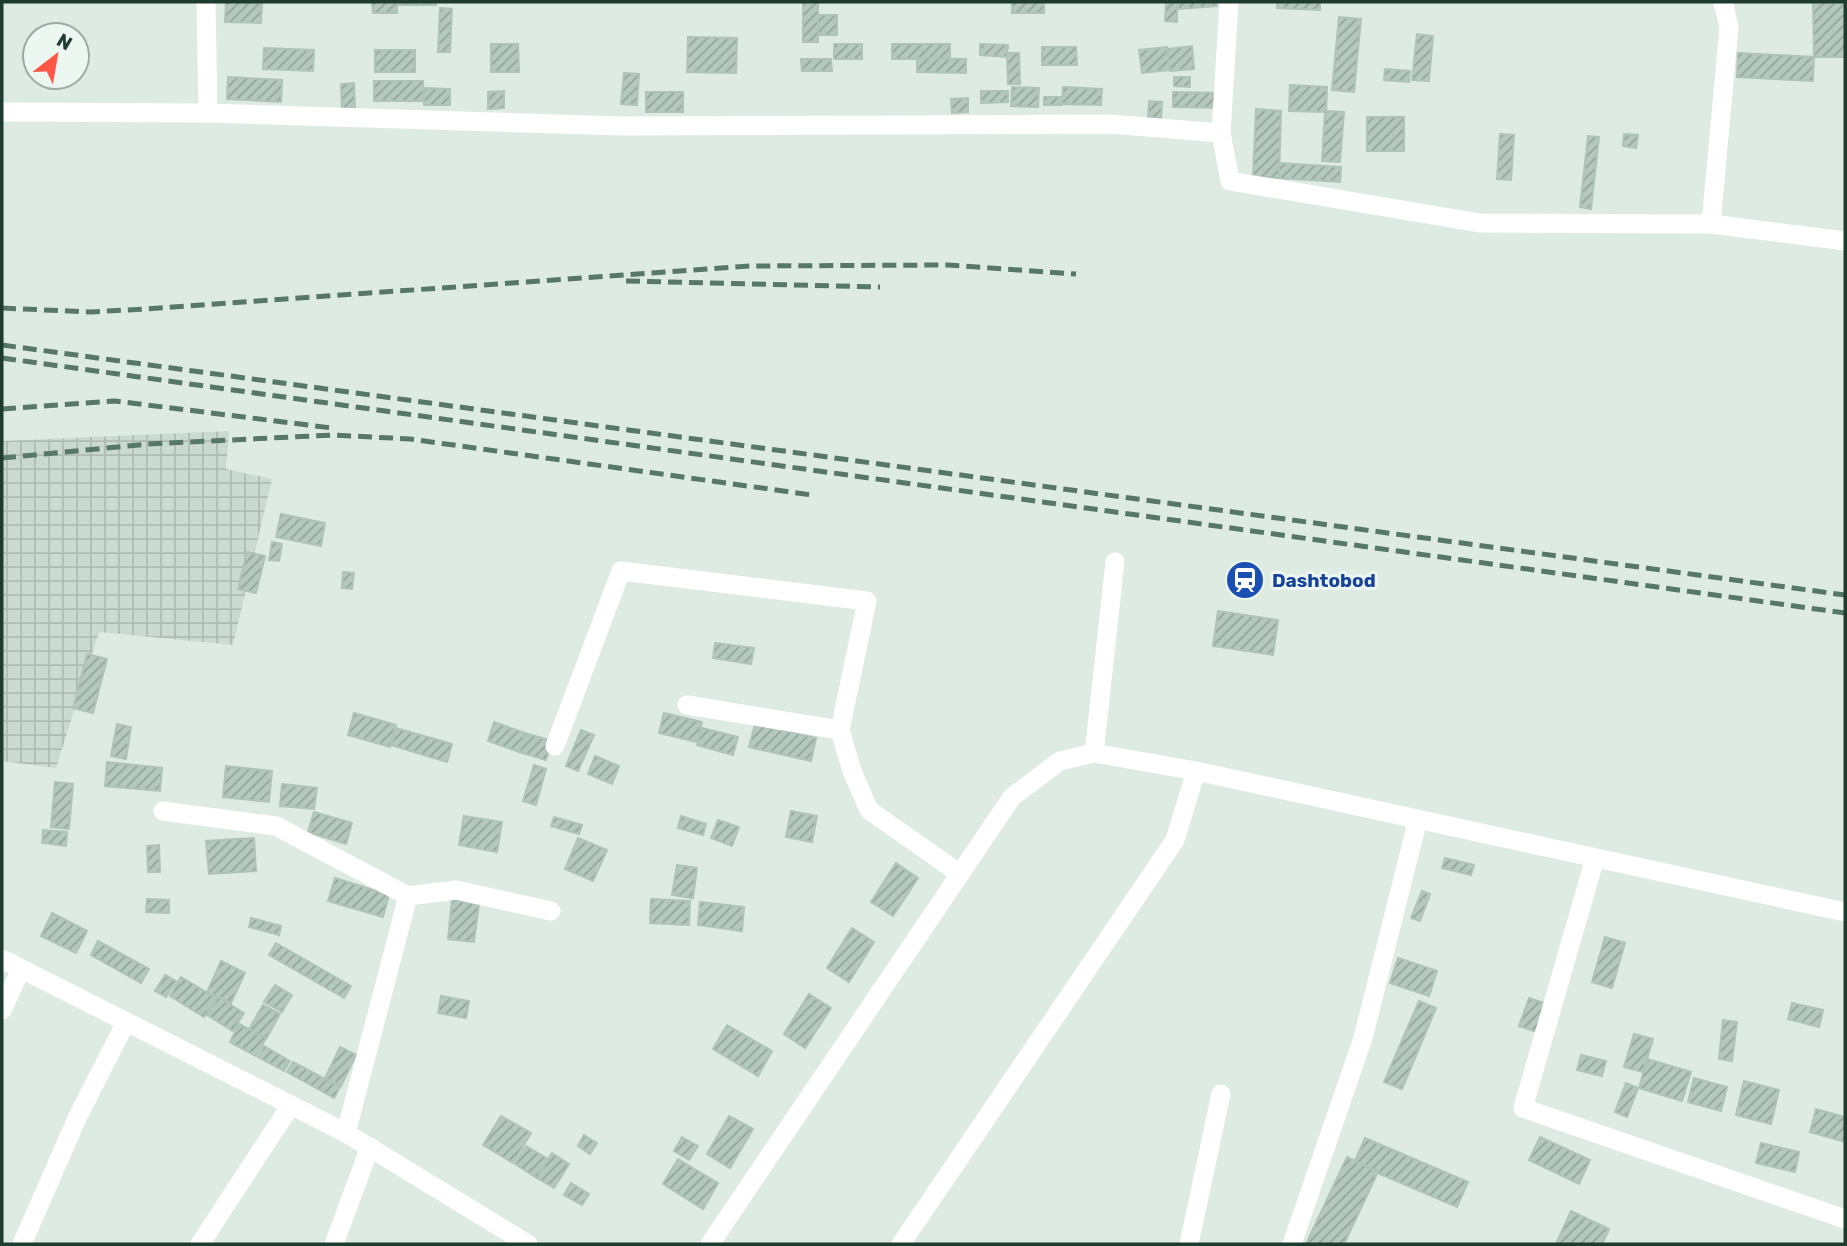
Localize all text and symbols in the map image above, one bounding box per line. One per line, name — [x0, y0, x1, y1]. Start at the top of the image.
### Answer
north arrow — [21, 21, 91, 91]
text: N — [53, 28, 76, 55]
station icon: Dashtobod — [1224, 559, 1266, 601]
place label: Dashtobod — [1272, 569, 1376, 592]

